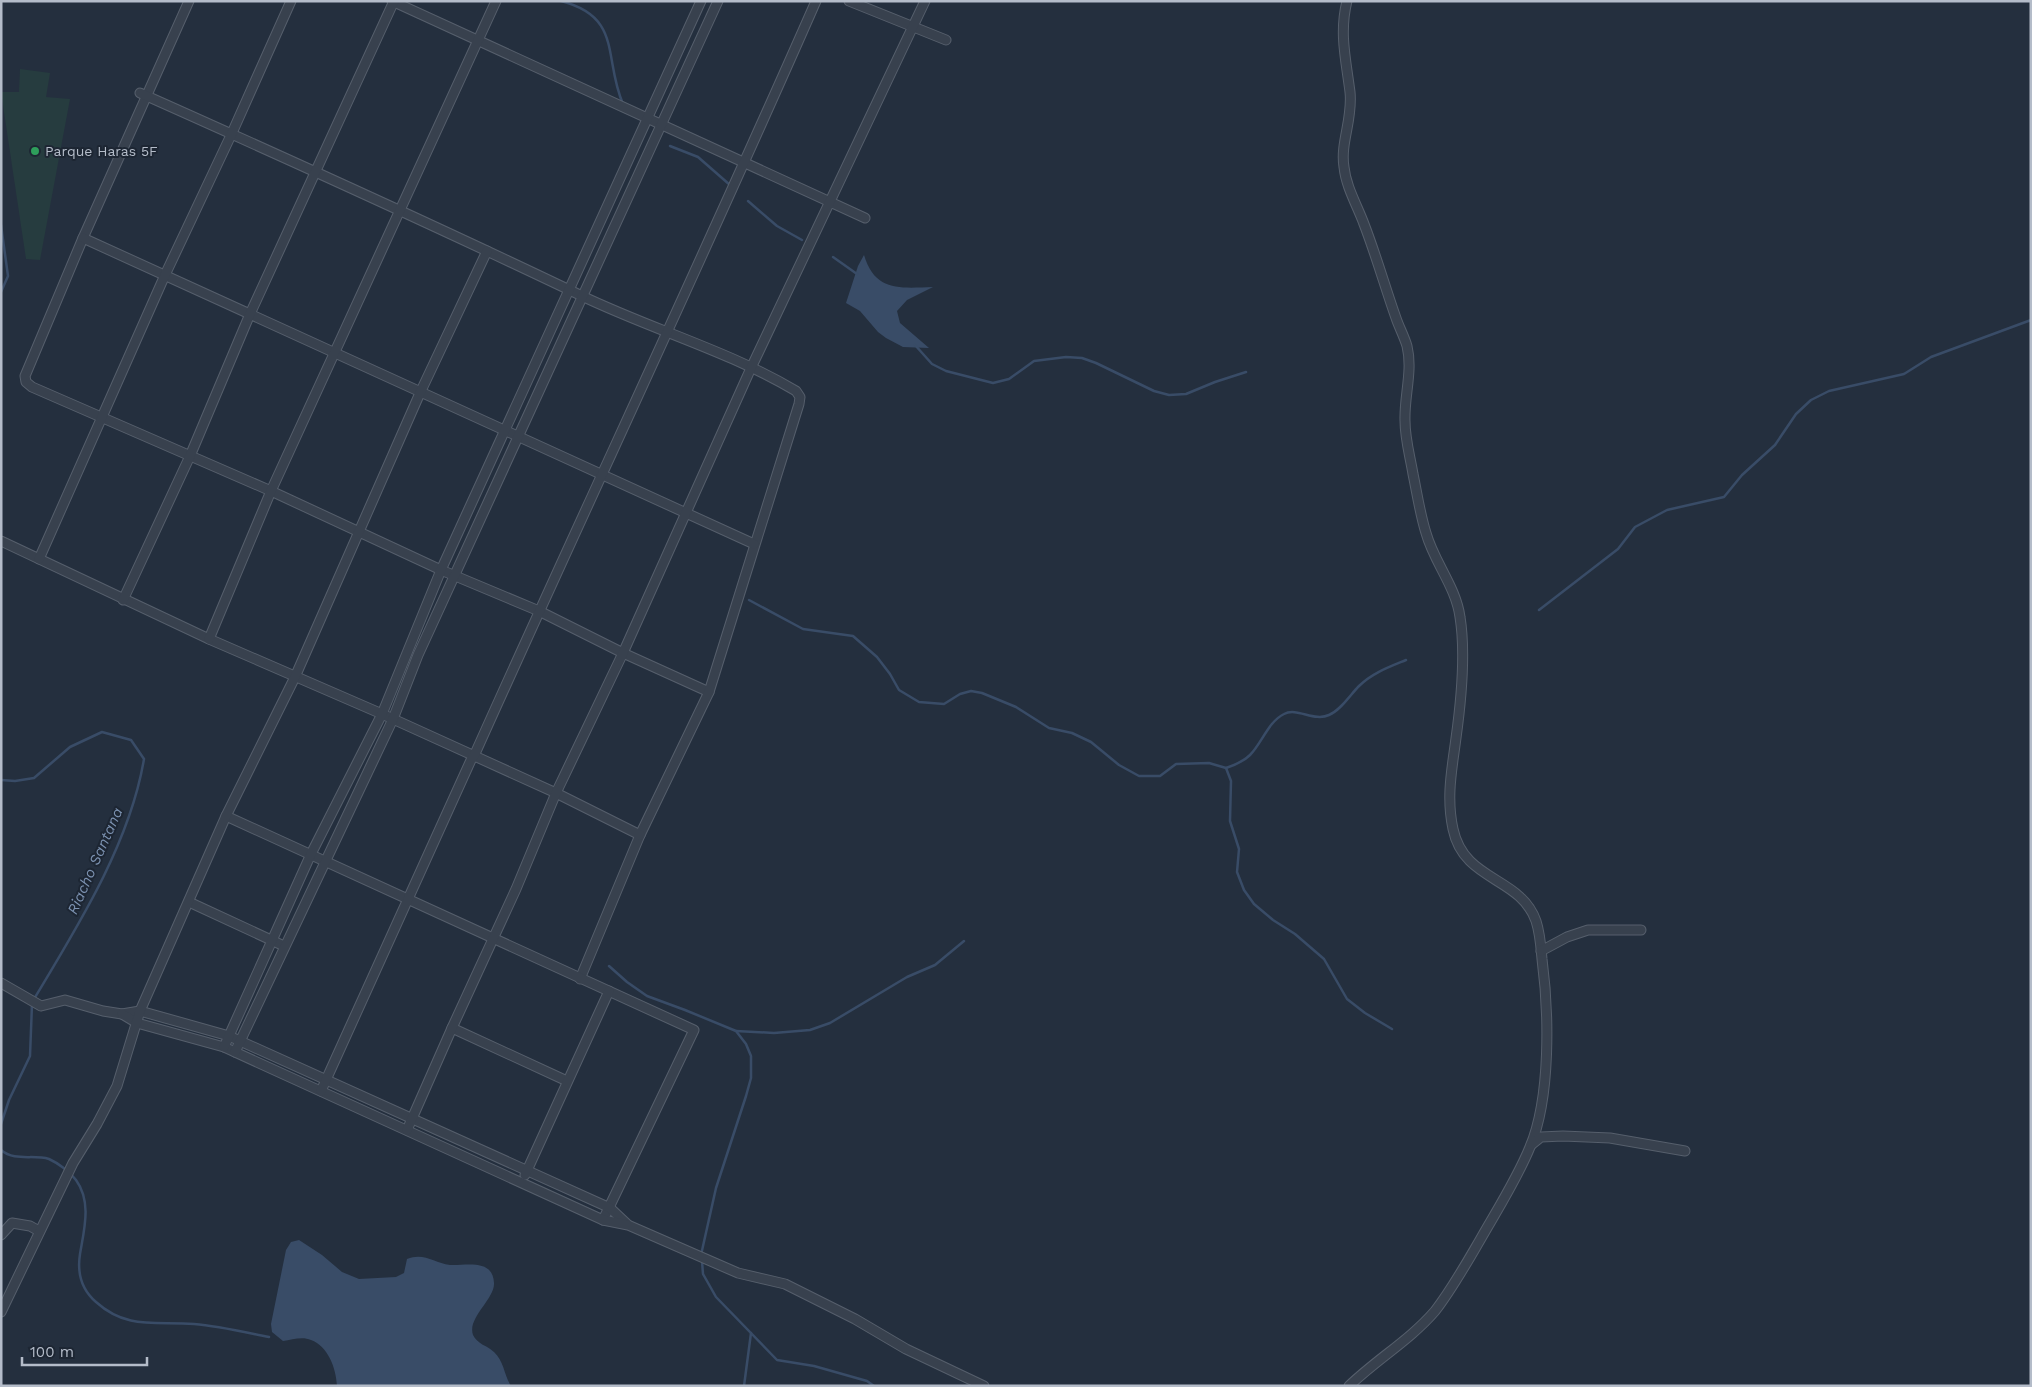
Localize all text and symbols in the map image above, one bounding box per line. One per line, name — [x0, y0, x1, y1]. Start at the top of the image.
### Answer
place label: Parque Haras 5F — [45, 143, 158, 159]
marker: Parque Haras 5F — [29, 145, 41, 157]
water label: Riacho Santana — [63, 805, 127, 917]
scale bar — [22, 1334, 148, 1366]
text: 100 m — [30, 1343, 74, 1361]

